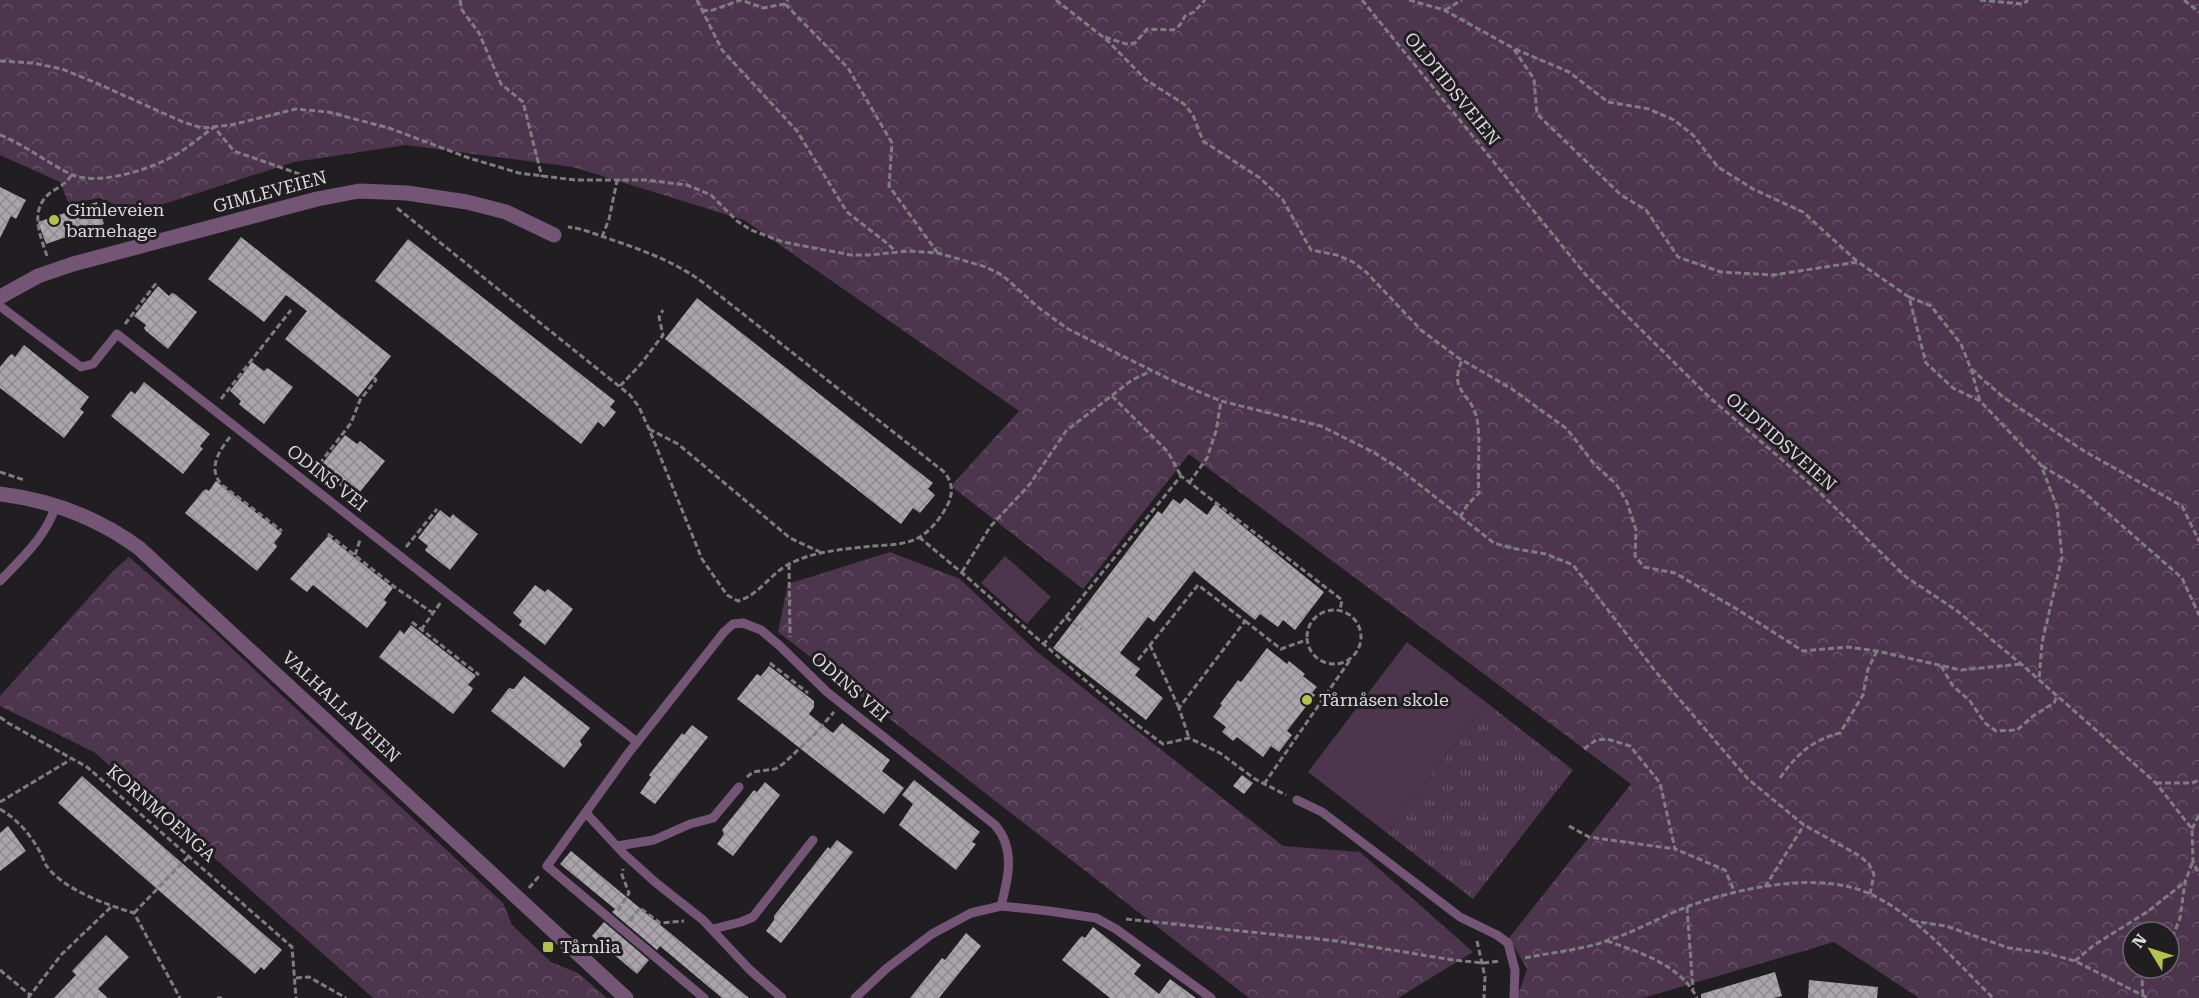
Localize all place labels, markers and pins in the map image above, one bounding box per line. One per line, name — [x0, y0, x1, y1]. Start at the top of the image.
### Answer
place label: Gimleveien barnehage — [66, 199, 165, 241]
marker: Gimleveien barnehage — [47, 213, 61, 227]
place label: Tårnåsen skole — [1319, 689, 1449, 710]
marker: Tårnåsen skole — [1300, 693, 1314, 707]
place label: Tårnlia — [560, 936, 621, 957]
marker: Tårnlia — [541, 940, 555, 954]

